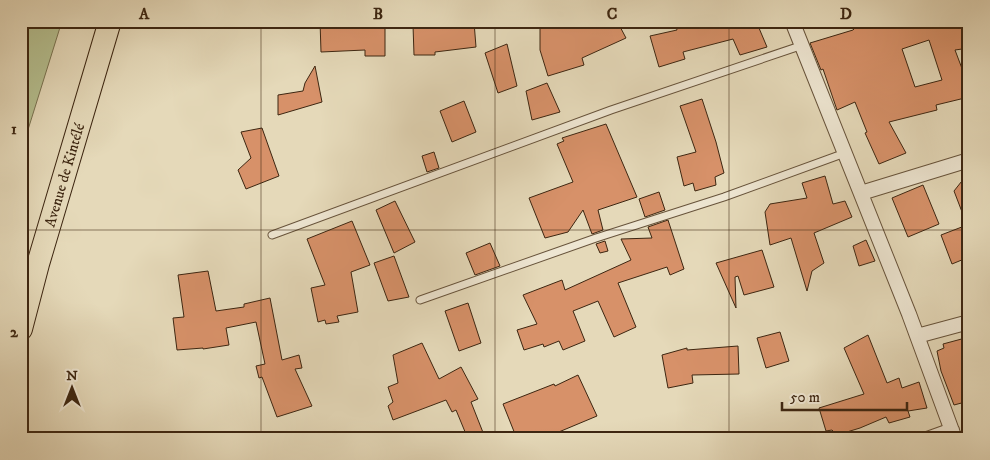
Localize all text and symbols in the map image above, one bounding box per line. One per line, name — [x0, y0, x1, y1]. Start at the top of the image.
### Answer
text: A — [138, 4, 150, 24]
text: B — [373, 4, 383, 24]
text: C — [607, 4, 617, 24]
text: D — [840, 4, 852, 24]
text: 1 — [11, 119, 17, 139]
street label: Avenue de Kintélé — [40, 120, 89, 229]
text: 2 — [10, 322, 19, 342]
north arrow — [48, 362, 98, 412]
text: N — [66, 367, 78, 385]
scale bar — [782, 380, 908, 412]
text: 50 m — [790, 388, 820, 407]

